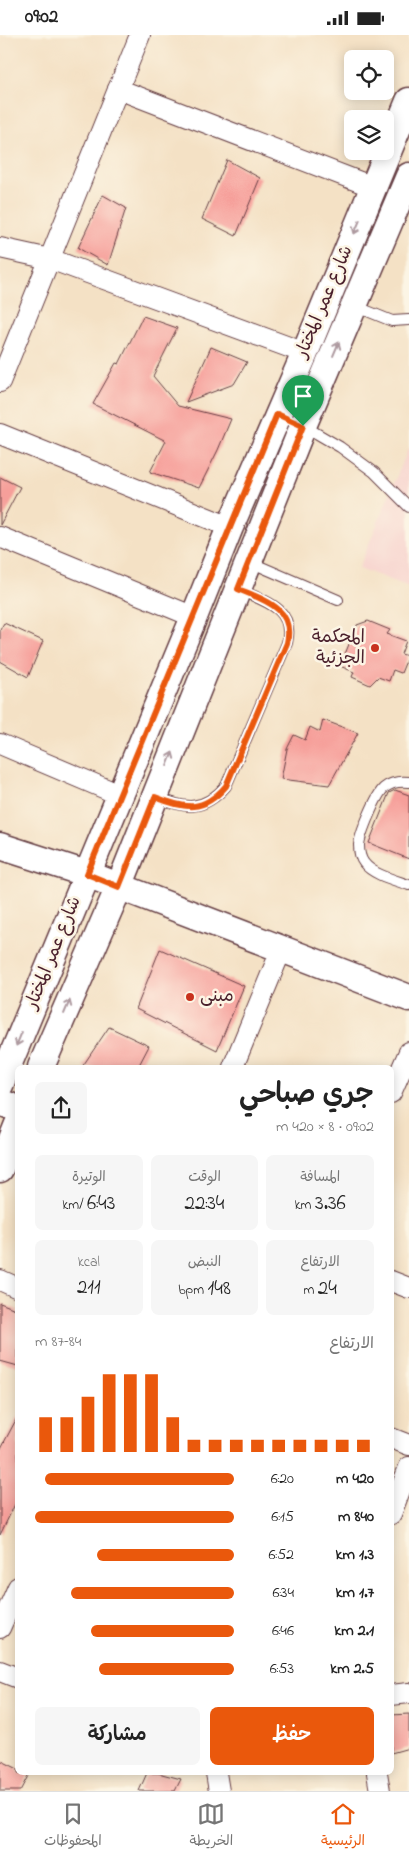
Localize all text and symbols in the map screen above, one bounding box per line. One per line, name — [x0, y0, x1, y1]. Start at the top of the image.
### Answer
text: 09:02 — [25, 4, 58, 31]
map controls — [344, 50, 394, 160]
button: locate — [344, 50, 394, 100]
button: layers — [344, 110, 394, 160]
one-way arrow — [351, 219, 361, 234]
street label: شارع عمر المختار — [289, 242, 360, 364]
one-way arrow — [332, 342, 342, 357]
pin — [282, 375, 324, 426]
icon: arrive — [289, 382, 317, 410]
place label: المحكمة الجزئية — [312, 625, 365, 672]
marker: المحكمة الجزئية — [369, 642, 381, 654]
one-way arrow — [165, 752, 175, 767]
street label: شارع عمر المختار — [19, 893, 88, 1015]
place label: مبنى — [200, 984, 234, 1010]
marker: مبنى — [184, 991, 196, 1003]
one-way arrow — [63, 1000, 73, 1015]
one-way arrow — [14, 1031, 23, 1046]
text: جري صباحي — [239, 1075, 374, 1116]
button: share — [35, 1082, 87, 1134]
text: 09:02 · 8 × 420 m — [276, 1115, 374, 1139]
text: الوتيرة — [72, 1167, 106, 1188]
text: الوقت — [188, 1167, 221, 1188]
text: المسافة — [300, 1167, 340, 1188]
text: 6:43 — [87, 1189, 115, 1219]
text: 22:34 — [185, 1189, 225, 1219]
text: 3.36 — [315, 1189, 346, 1219]
text: /km — [62, 1195, 87, 1216]
text: km — [294, 1195, 315, 1216]
text: kcal — [78, 1252, 100, 1273]
text: النبض — [188, 1252, 221, 1273]
text: الارتفاع — [301, 1252, 340, 1273]
text: 211 — [77, 1273, 101, 1303]
text: 148 — [208, 1274, 231, 1304]
text: 24 — [318, 1274, 337, 1304]
text: bpm — [178, 1280, 208, 1301]
text: m — [303, 1280, 318, 1301]
text: 84–87 m — [35, 1330, 81, 1354]
text: الارتفاع — [329, 1332, 374, 1356]
text: 6:20 — [271, 1467, 294, 1491]
text: 420 m — [336, 1467, 374, 1491]
text: 6:15 — [271, 1505, 294, 1529]
text: 840 m — [338, 1505, 374, 1529]
text: 6:52 — [268, 1543, 294, 1567]
text: 1.3 km — [336, 1543, 374, 1567]
text: 6:34 — [272, 1581, 294, 1605]
text: 1.7 km — [336, 1581, 374, 1605]
text: 6:46 — [272, 1619, 294, 1643]
text: 2.1 km — [334, 1619, 374, 1643]
text: 6:53 — [270, 1657, 294, 1681]
text: 2.5 km — [330, 1657, 374, 1681]
button: مشاركة — [35, 1707, 200, 1765]
button: حفظ — [210, 1707, 374, 1765]
tab: المحفوظات — [44, 1800, 102, 1853]
tab: الخريطة — [190, 1800, 233, 1853]
tab: الرئيسية — [321, 1800, 365, 1853]

